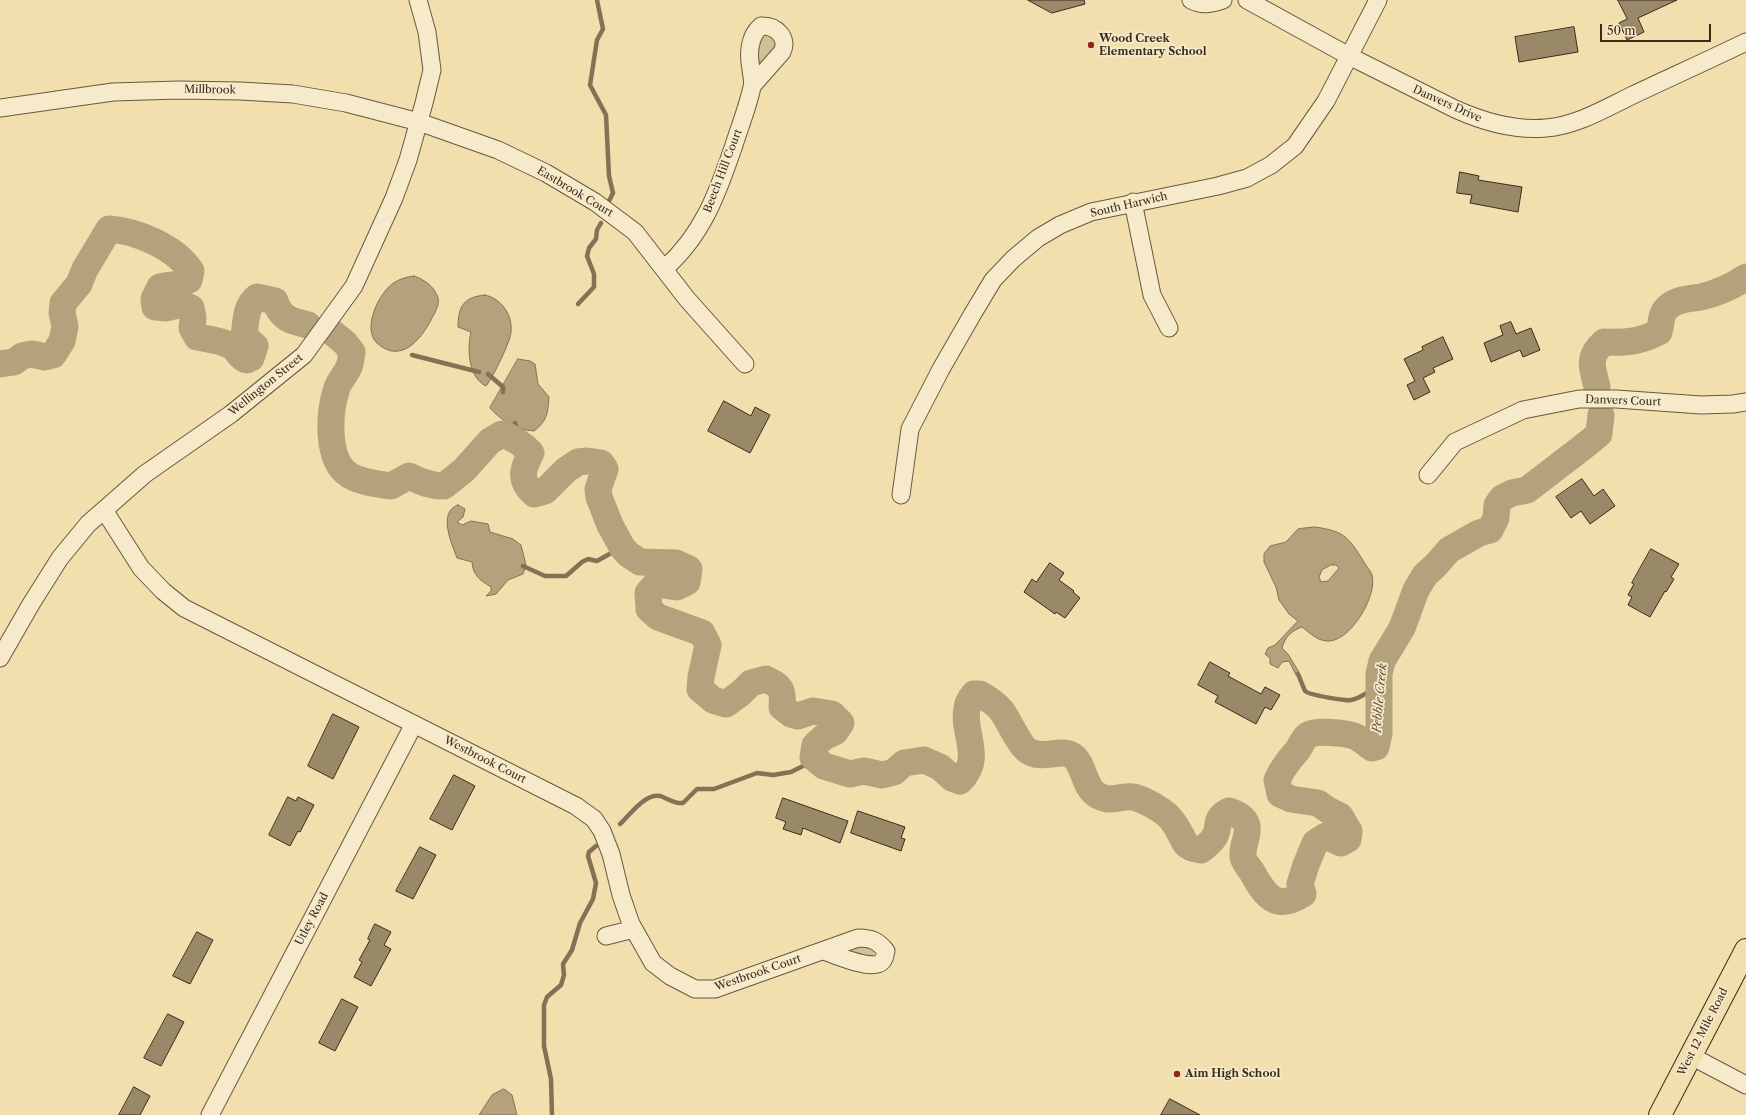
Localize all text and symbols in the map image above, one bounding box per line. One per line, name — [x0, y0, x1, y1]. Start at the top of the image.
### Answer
scale bar — [1602, 16, 1713, 42]
text: 50 m — [1607, 23, 1636, 38]
place label: Wood Creek Elementary School — [1099, 32, 1207, 58]
marker: Wood Creek Elementary School — [1086, 40, 1096, 50]
street label: Millbrook — [184, 83, 236, 97]
street label: Danvers Drive — [1410, 83, 1484, 125]
street label: Beech Hill Court — [701, 127, 745, 215]
street label: Eastbrook Court — [535, 164, 615, 220]
street label: South Harwich — [1089, 190, 1169, 220]
street label: Wellington Street — [226, 351, 306, 419]
street label: Danvers Court — [1585, 393, 1661, 409]
water label: Pebble Creek — [1370, 663, 1390, 733]
street label: Westbrook Court — [442, 734, 528, 786]
street label: Utley Road — [293, 890, 331, 948]
street label: Westbrook Court — [713, 952, 803, 994]
street label: West 12 Mile Road — [1675, 986, 1731, 1078]
place label: Aim High School — [1185, 1067, 1280, 1081]
marker: Aim High School — [1172, 1069, 1182, 1079]

